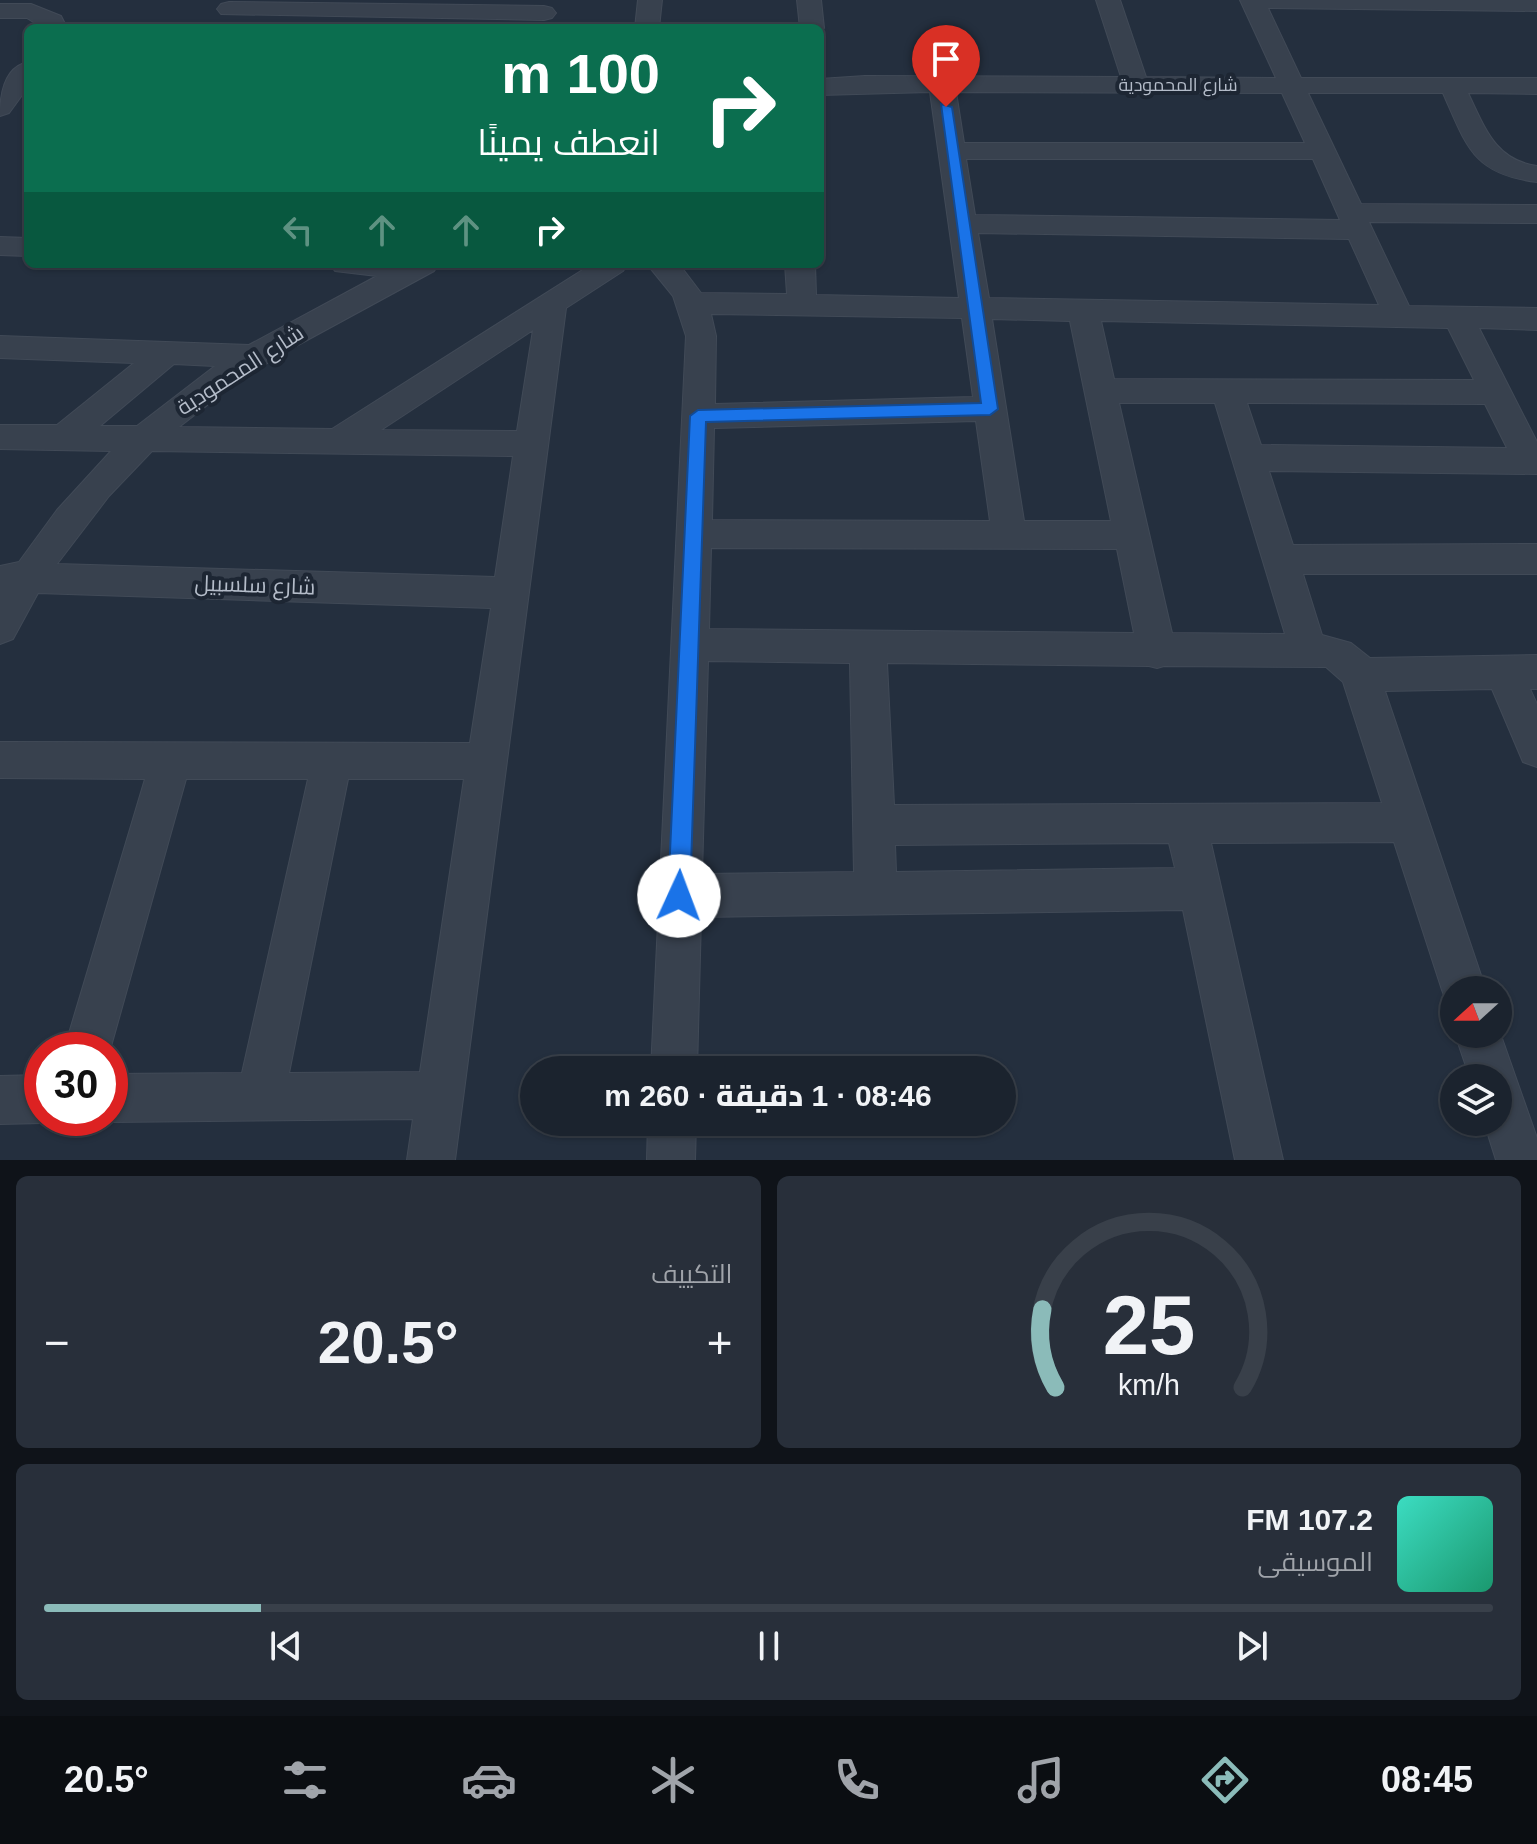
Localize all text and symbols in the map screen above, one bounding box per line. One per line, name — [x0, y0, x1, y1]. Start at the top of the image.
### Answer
pin — [912, 25, 980, 107]
icon: arrive — [924, 37, 968, 81]
text: 100 m — [501, 42, 660, 105]
icon: right — [688, 56, 792, 160]
street label: شارع المحمودية — [1118, 75, 1238, 97]
text: انعطف يمينًا — [477, 122, 660, 163]
icon: left — [276, 208, 320, 252]
icon: ahead — [360, 208, 404, 252]
icon: ahead — [444, 208, 488, 252]
icon: right — [528, 208, 572, 252]
street label: شارع المحمودية — [172, 320, 309, 422]
street label: شارع سلسبيل — [194, 570, 316, 602]
position arrow — [637, 854, 721, 938]
north arrow — [1440, 976, 1512, 1048]
map controls — [1440, 976, 1512, 1136]
speed limit sign: 30 — [24, 1032, 128, 1136]
button: layers — [1440, 1064, 1512, 1136]
text: 08:46 · 1 دقيقة · 260 m — [604, 1079, 932, 1112]
text: التكييف — [651, 1259, 733, 1289]
text: 25 — [1102, 1279, 1195, 1372]
text: 20.5° — [318, 1309, 459, 1376]
text: − — [44, 1318, 70, 1367]
text: + — [707, 1318, 733, 1367]
text: km/h — [1118, 1369, 1180, 1401]
text: 107.2 FM — [1246, 1503, 1373, 1536]
text: الموسيقى — [1258, 1547, 1373, 1577]
icon: previous — [264, 1624, 308, 1668]
icon: pause — [747, 1624, 791, 1668]
icon: next — [1230, 1624, 1274, 1668]
icon: filters — [277, 1752, 333, 1808]
icon: car — [461, 1752, 517, 1808]
icon: climate — [645, 1752, 701, 1808]
icon: phone — [829, 1752, 885, 1808]
icon: music — [1013, 1752, 1069, 1808]
icon: directions — [1197, 1752, 1253, 1808]
text: 20.5° — [64, 1759, 149, 1800]
text: 08:45 — [1381, 1759, 1473, 1800]

